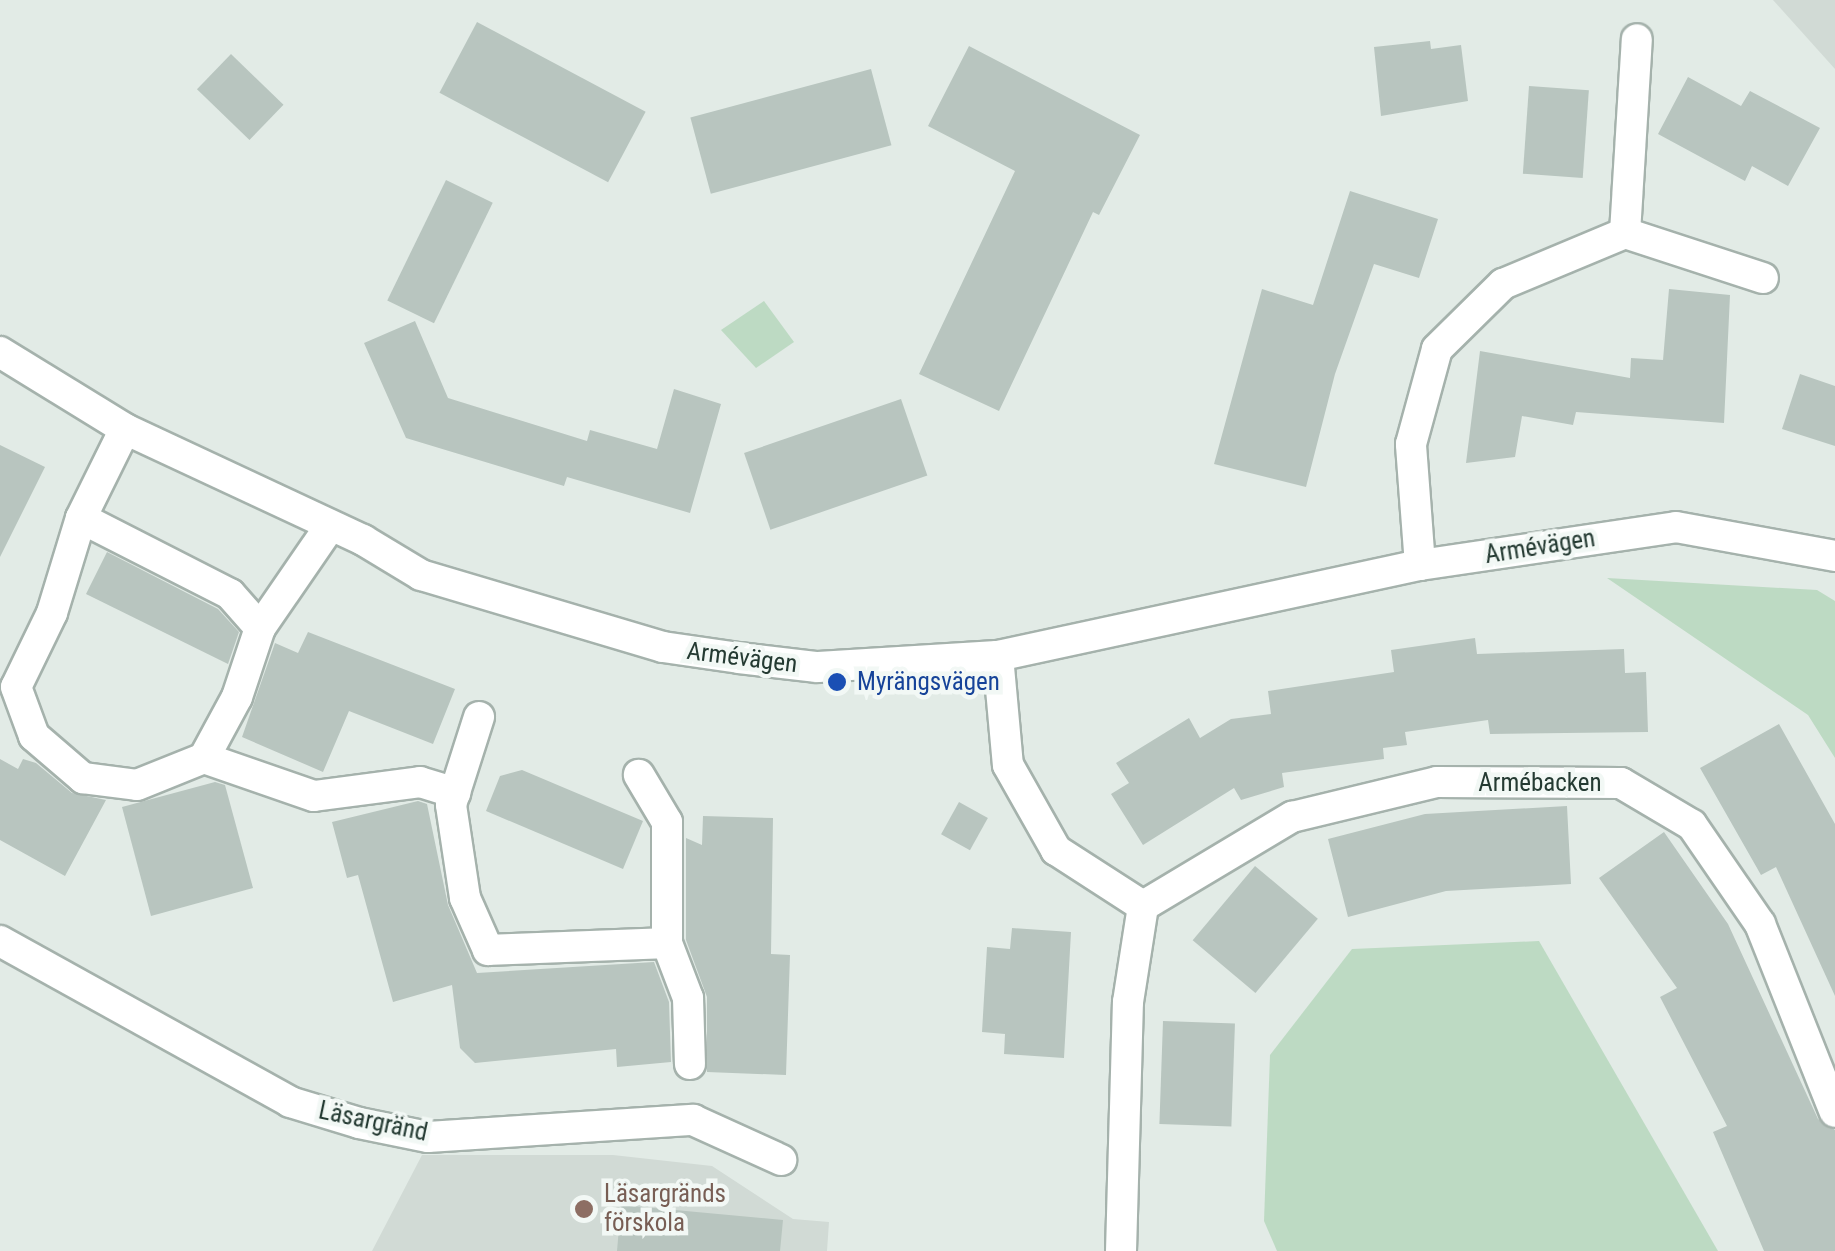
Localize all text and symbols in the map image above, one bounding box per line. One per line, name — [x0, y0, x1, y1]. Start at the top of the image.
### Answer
street label: Armévägen — [1483, 523, 1597, 571]
street label: Armévägen — [685, 636, 799, 680]
place label: Myrängsvägen — [857, 667, 1000, 697]
marker: Myrängsvägen — [826, 671, 848, 693]
street label: Armébacken — [1478, 768, 1602, 798]
street label: Läsargränd — [316, 1096, 430, 1148]
place label: Läsargränds förskola — [604, 1180, 726, 1239]
marker: Läsargränds förskola — [573, 1198, 595, 1220]

